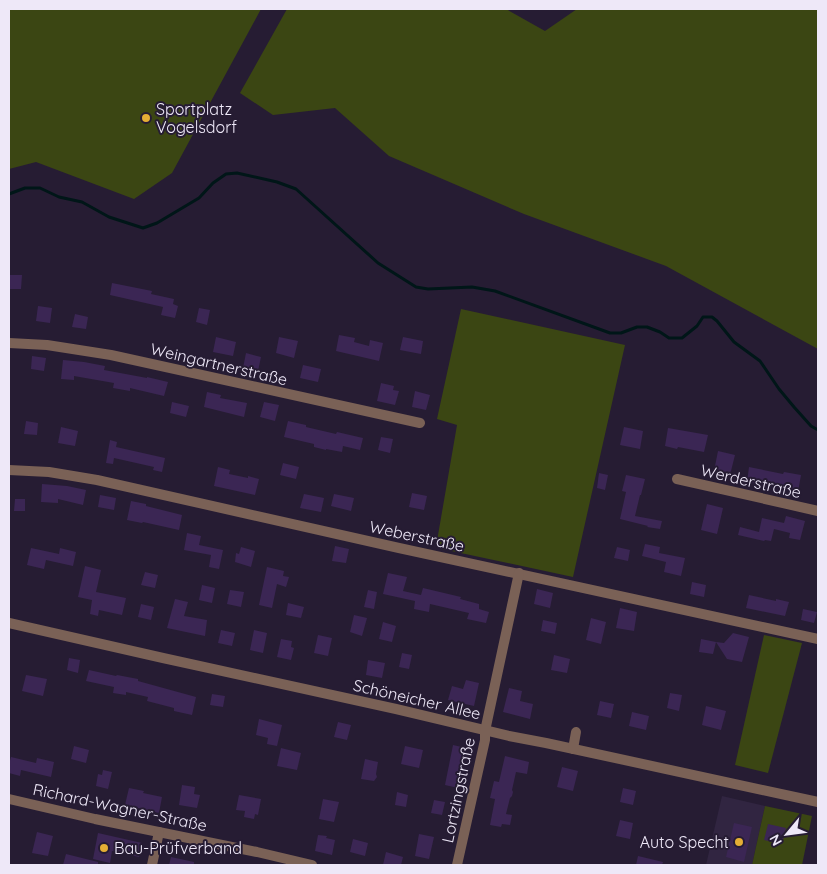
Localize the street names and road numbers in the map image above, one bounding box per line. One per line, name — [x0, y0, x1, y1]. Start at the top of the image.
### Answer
street label: Weingartnerstraße — [149, 339, 289, 389]
street label: Werderstraße — [699, 460, 803, 502]
street label: Weberstraße — [368, 516, 466, 556]
street label: Schöneicher Allee — [351, 675, 483, 723]
street label: Lortzingstraße — [437, 735, 479, 845]
street label: Richard-Wagner-Straße — [31, 779, 209, 835]

